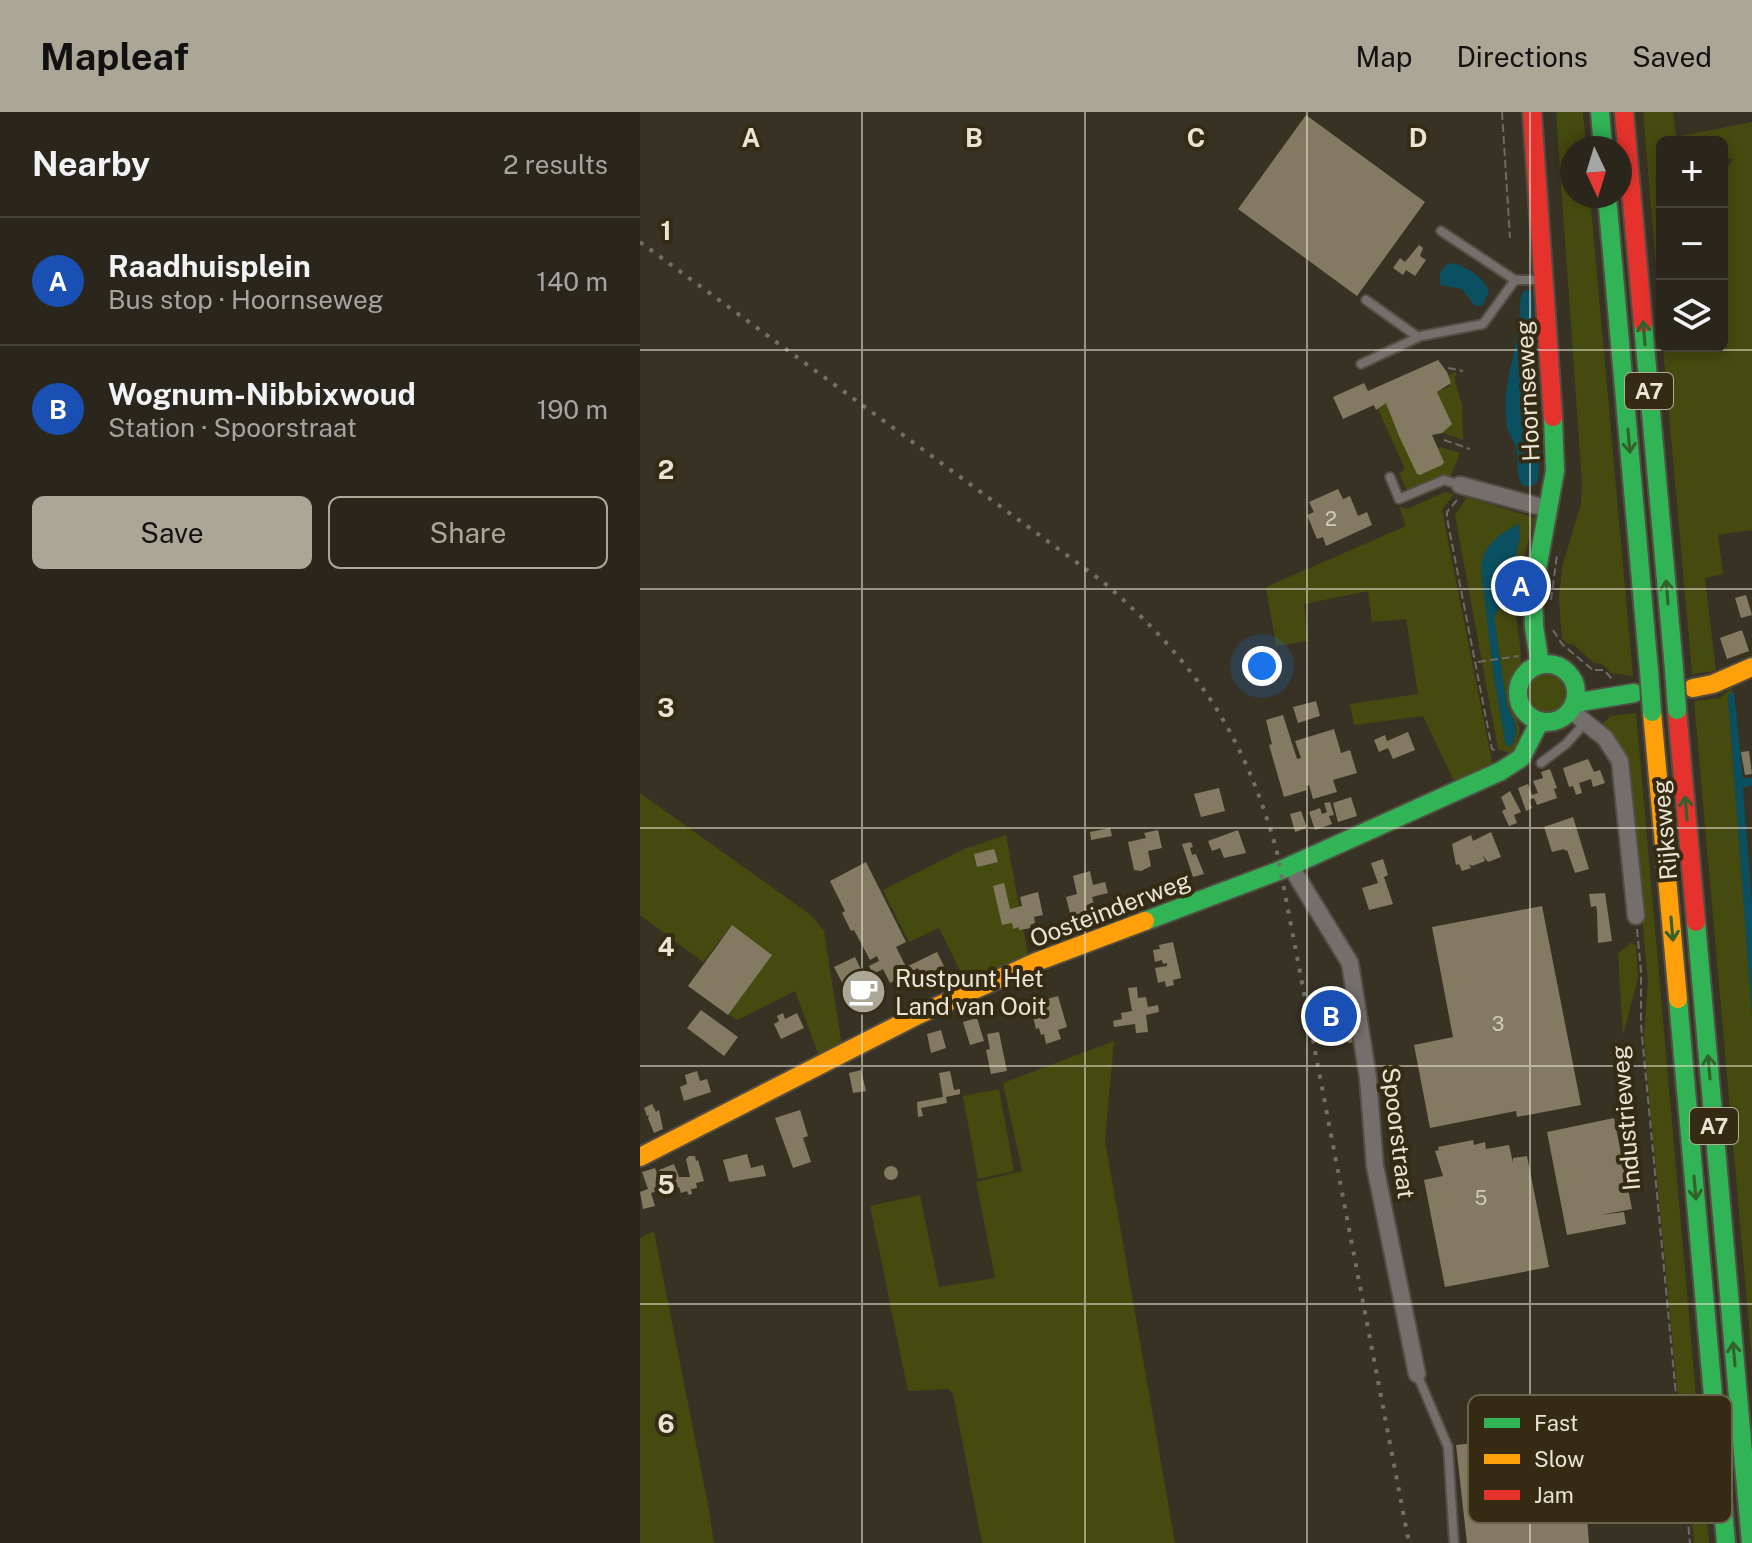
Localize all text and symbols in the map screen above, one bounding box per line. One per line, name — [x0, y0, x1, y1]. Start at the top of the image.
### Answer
text: Mapleaf — [40, 34, 189, 79]
text: Map — [1356, 40, 1412, 73]
text: Directions — [1456, 40, 1588, 73]
text: Saved — [1632, 40, 1712, 73]
text: A — [742, 122, 761, 153]
text: B — [965, 122, 983, 153]
text: C — [1187, 122, 1205, 153]
text: D — [1409, 122, 1427, 153]
north arrow — [1560, 136, 1632, 208]
map controls — [1656, 136, 1728, 352]
button: + — [1656, 136, 1728, 208]
text: Nearby — [32, 144, 150, 184]
text: 2 results — [503, 149, 608, 180]
button: − — [1656, 208, 1728, 280]
text: 1 — [660, 215, 672, 246]
text: Raadhuisplein — [108, 248, 311, 284]
text: A — [49, 266, 67, 297]
text: 140 m — [536, 266, 608, 297]
button: layers — [1656, 280, 1728, 352]
text: Bus stop · Hoornseweg — [108, 284, 384, 315]
street label: Hoornseweg — [1509, 320, 1545, 462]
one-way arrow — [1636, 320, 1651, 347]
road number: A7 — [1625, 373, 1673, 409]
text: Wognum-Nibbixwoud — [108, 376, 416, 412]
text: B — [49, 394, 67, 425]
text: 190 m — [537, 394, 608, 425]
text: Station · Spoorstraat — [108, 412, 357, 443]
one-way arrow — [1621, 427, 1636, 454]
text: 2 — [658, 454, 674, 485]
button: Save — [32, 496, 312, 569]
button: Share — [328, 496, 608, 569]
house number: 2 — [1325, 507, 1337, 531]
pin: A — [1495, 556, 1547, 616]
one-way arrow — [1659, 579, 1674, 606]
your location — [1242, 646, 1282, 686]
text: 3 — [657, 692, 675, 723]
street label: Rijksweg — [1646, 779, 1682, 881]
one-way arrow — [1678, 795, 1693, 822]
street label: Oosteinderweg — [1026, 865, 1194, 953]
one-way arrow — [1664, 915, 1679, 942]
text: 4 — [657, 931, 675, 962]
place label: Rustpunt Het Land van Ooit — [895, 964, 1047, 1020]
cafe icon: Rustpunt Het Land van Ooit — [840, 968, 888, 1016]
pin: B — [1305, 986, 1357, 1046]
house number: 3 — [1492, 1012, 1504, 1036]
street label: Industrieweg — [1605, 1044, 1645, 1192]
one-way arrow — [1701, 1054, 1716, 1081]
street label: Spoorstraat — [1377, 1066, 1421, 1200]
road number: A7 — [1690, 1108, 1738, 1144]
text: 5 — [657, 1169, 675, 1200]
one-way arrow — [1687, 1174, 1702, 1201]
house number: 5 — [1475, 1186, 1487, 1210]
one-way arrow — [1727, 1341, 1742, 1368]
legend — [1468, 1395, 1732, 1523]
text: 6 — [657, 1408, 675, 1439]
text: Fast — [1534, 1410, 1578, 1436]
text: Slow — [1534, 1446, 1584, 1472]
text: Jam — [1534, 1482, 1574, 1508]

